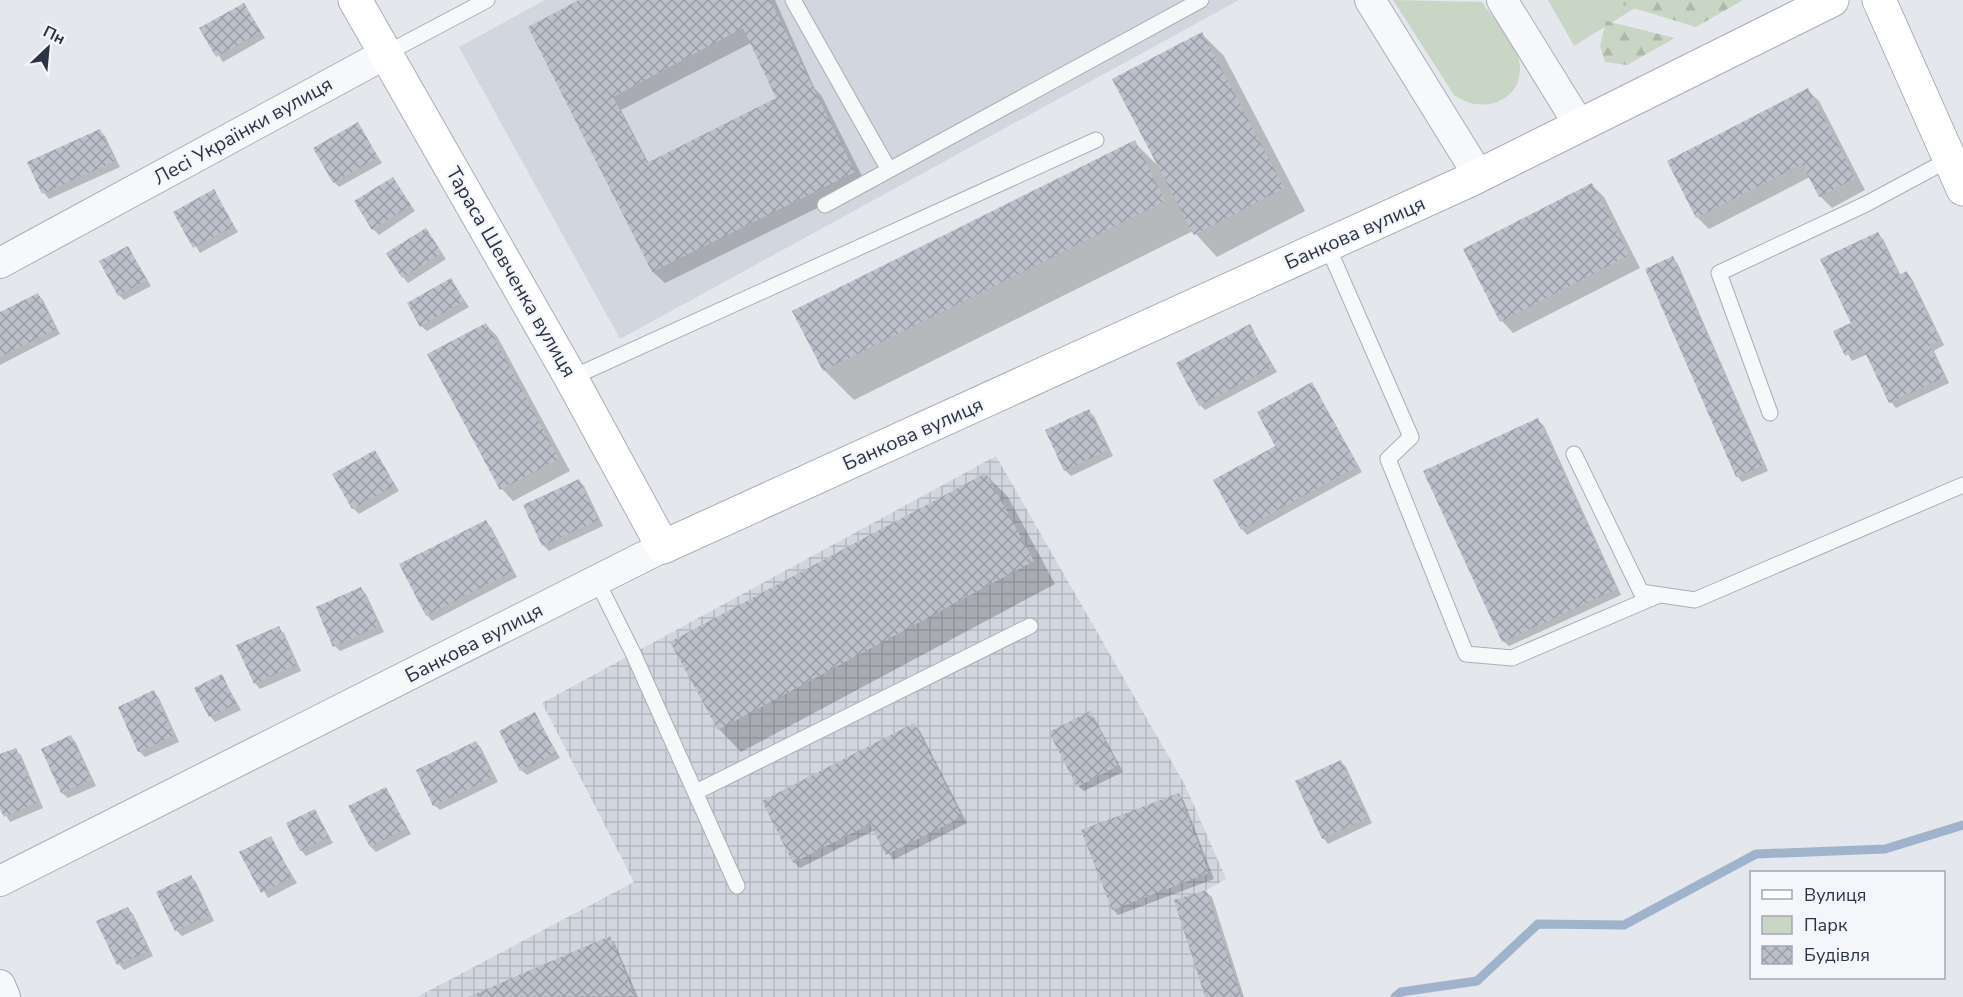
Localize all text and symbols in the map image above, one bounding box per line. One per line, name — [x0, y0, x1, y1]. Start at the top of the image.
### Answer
north arrow — [18, 18, 78, 78]
text: Пн — [39, 21, 69, 50]
street label: Лесі Українки вулиця — [149, 71, 337, 191]
street label: Тараса Шевченка вулиця — [440, 162, 582, 382]
street label: Банкова вулиця — [1280, 190, 1430, 276]
street label: Банкова вулиця — [838, 391, 988, 477]
street label: Банкова вулиця — [401, 597, 547, 689]
legend — [1750, 871, 1945, 979]
text: Вулиця — [1804, 883, 1866, 907]
text: Парк — [1804, 913, 1848, 937]
text: Будівля — [1804, 943, 1870, 967]

